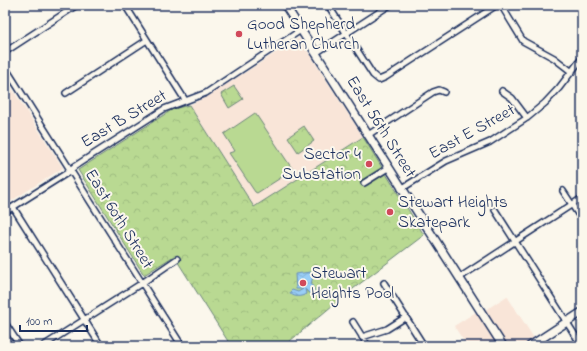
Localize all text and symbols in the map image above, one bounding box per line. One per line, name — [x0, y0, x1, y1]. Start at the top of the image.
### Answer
place label: Good Shepherd Lutheran Church — [247, 12, 359, 57]
marker: Good Shepherd Lutheran Church — [234, 29, 244, 39]
street label: East 56th Street — [340, 71, 423, 183]
street label: East B Street — [76, 83, 172, 155]
street label: East E Street — [424, 98, 520, 166]
place label: Sector 4 Substation — [282, 142, 361, 187]
marker: Sector 4 Substation — [364, 159, 374, 169]
street label: East 60th Street — [78, 164, 160, 274]
place label: Stewart Heights Skatepark — [398, 190, 508, 235]
marker: Stewart Heights Skatepark — [385, 207, 395, 217]
place label: Stewart Heights Pool — [311, 261, 394, 308]
marker: Stewart Heights Pool — [298, 278, 308, 288]
scale bar — [20, 307, 87, 333]
text: 100 m — [26, 313, 53, 331]

